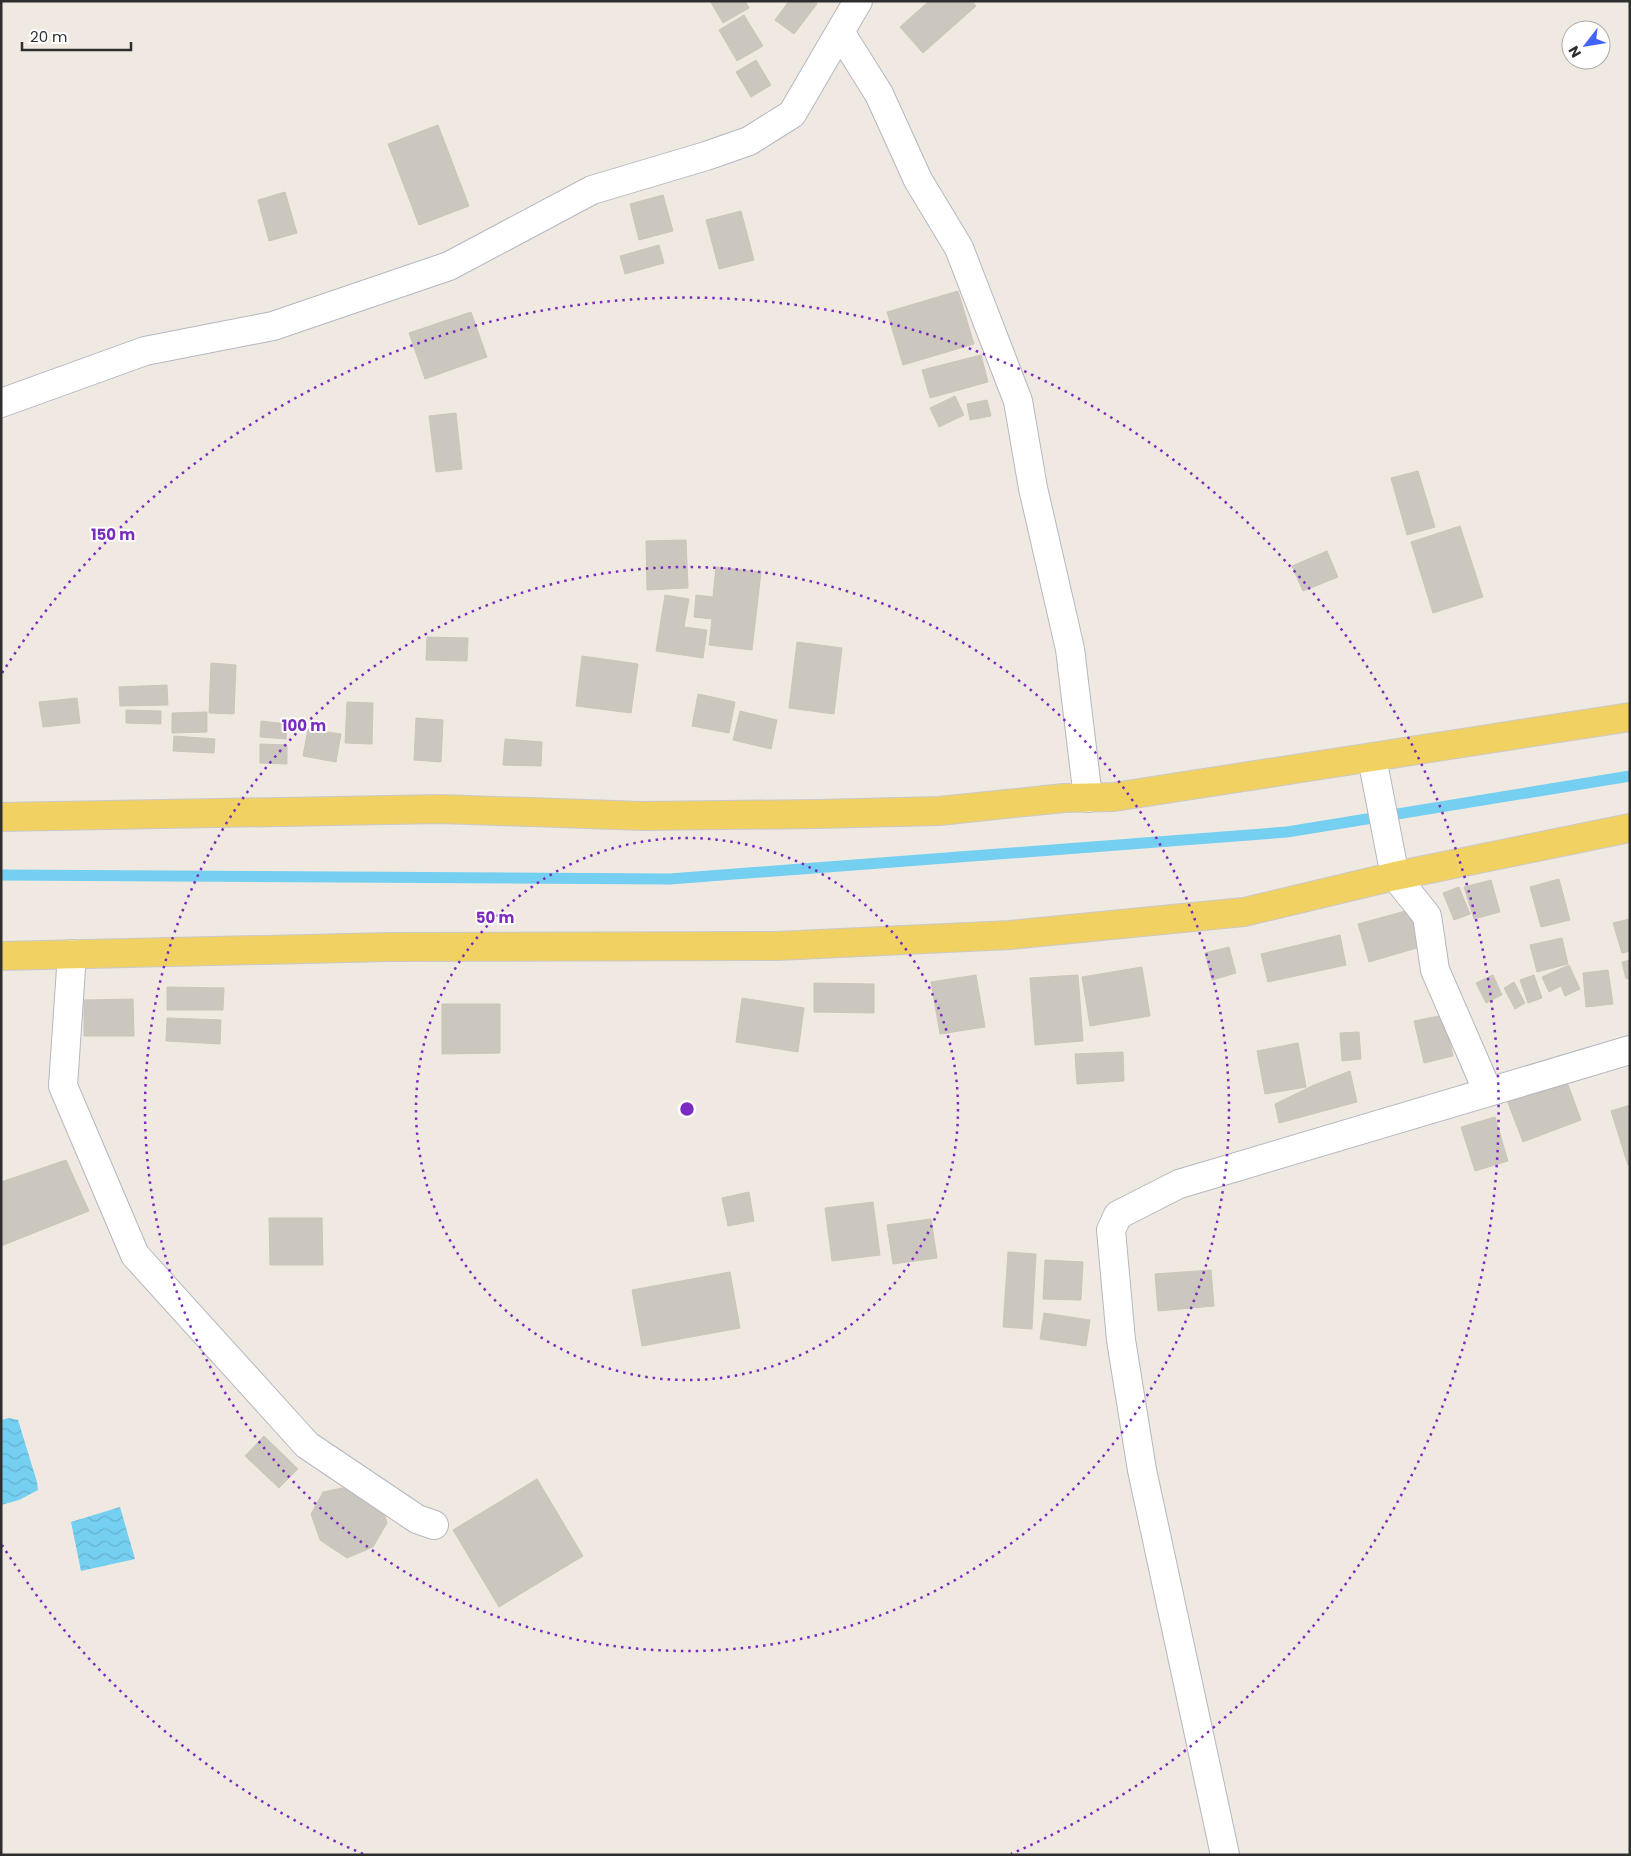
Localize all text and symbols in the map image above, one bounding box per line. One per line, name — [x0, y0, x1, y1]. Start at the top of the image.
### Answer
scale bar — [22, 20, 131, 52]
north arrow — [1561, 20, 1611, 70]
text: 20 m — [30, 26, 68, 47]
text: N — [1564, 42, 1586, 61]
text: 150 m — [91, 524, 135, 545]
text: 100 m — [282, 715, 326, 736]
text: 50 m — [476, 907, 514, 928]
centre of rings — [678, 1100, 696, 1118]

